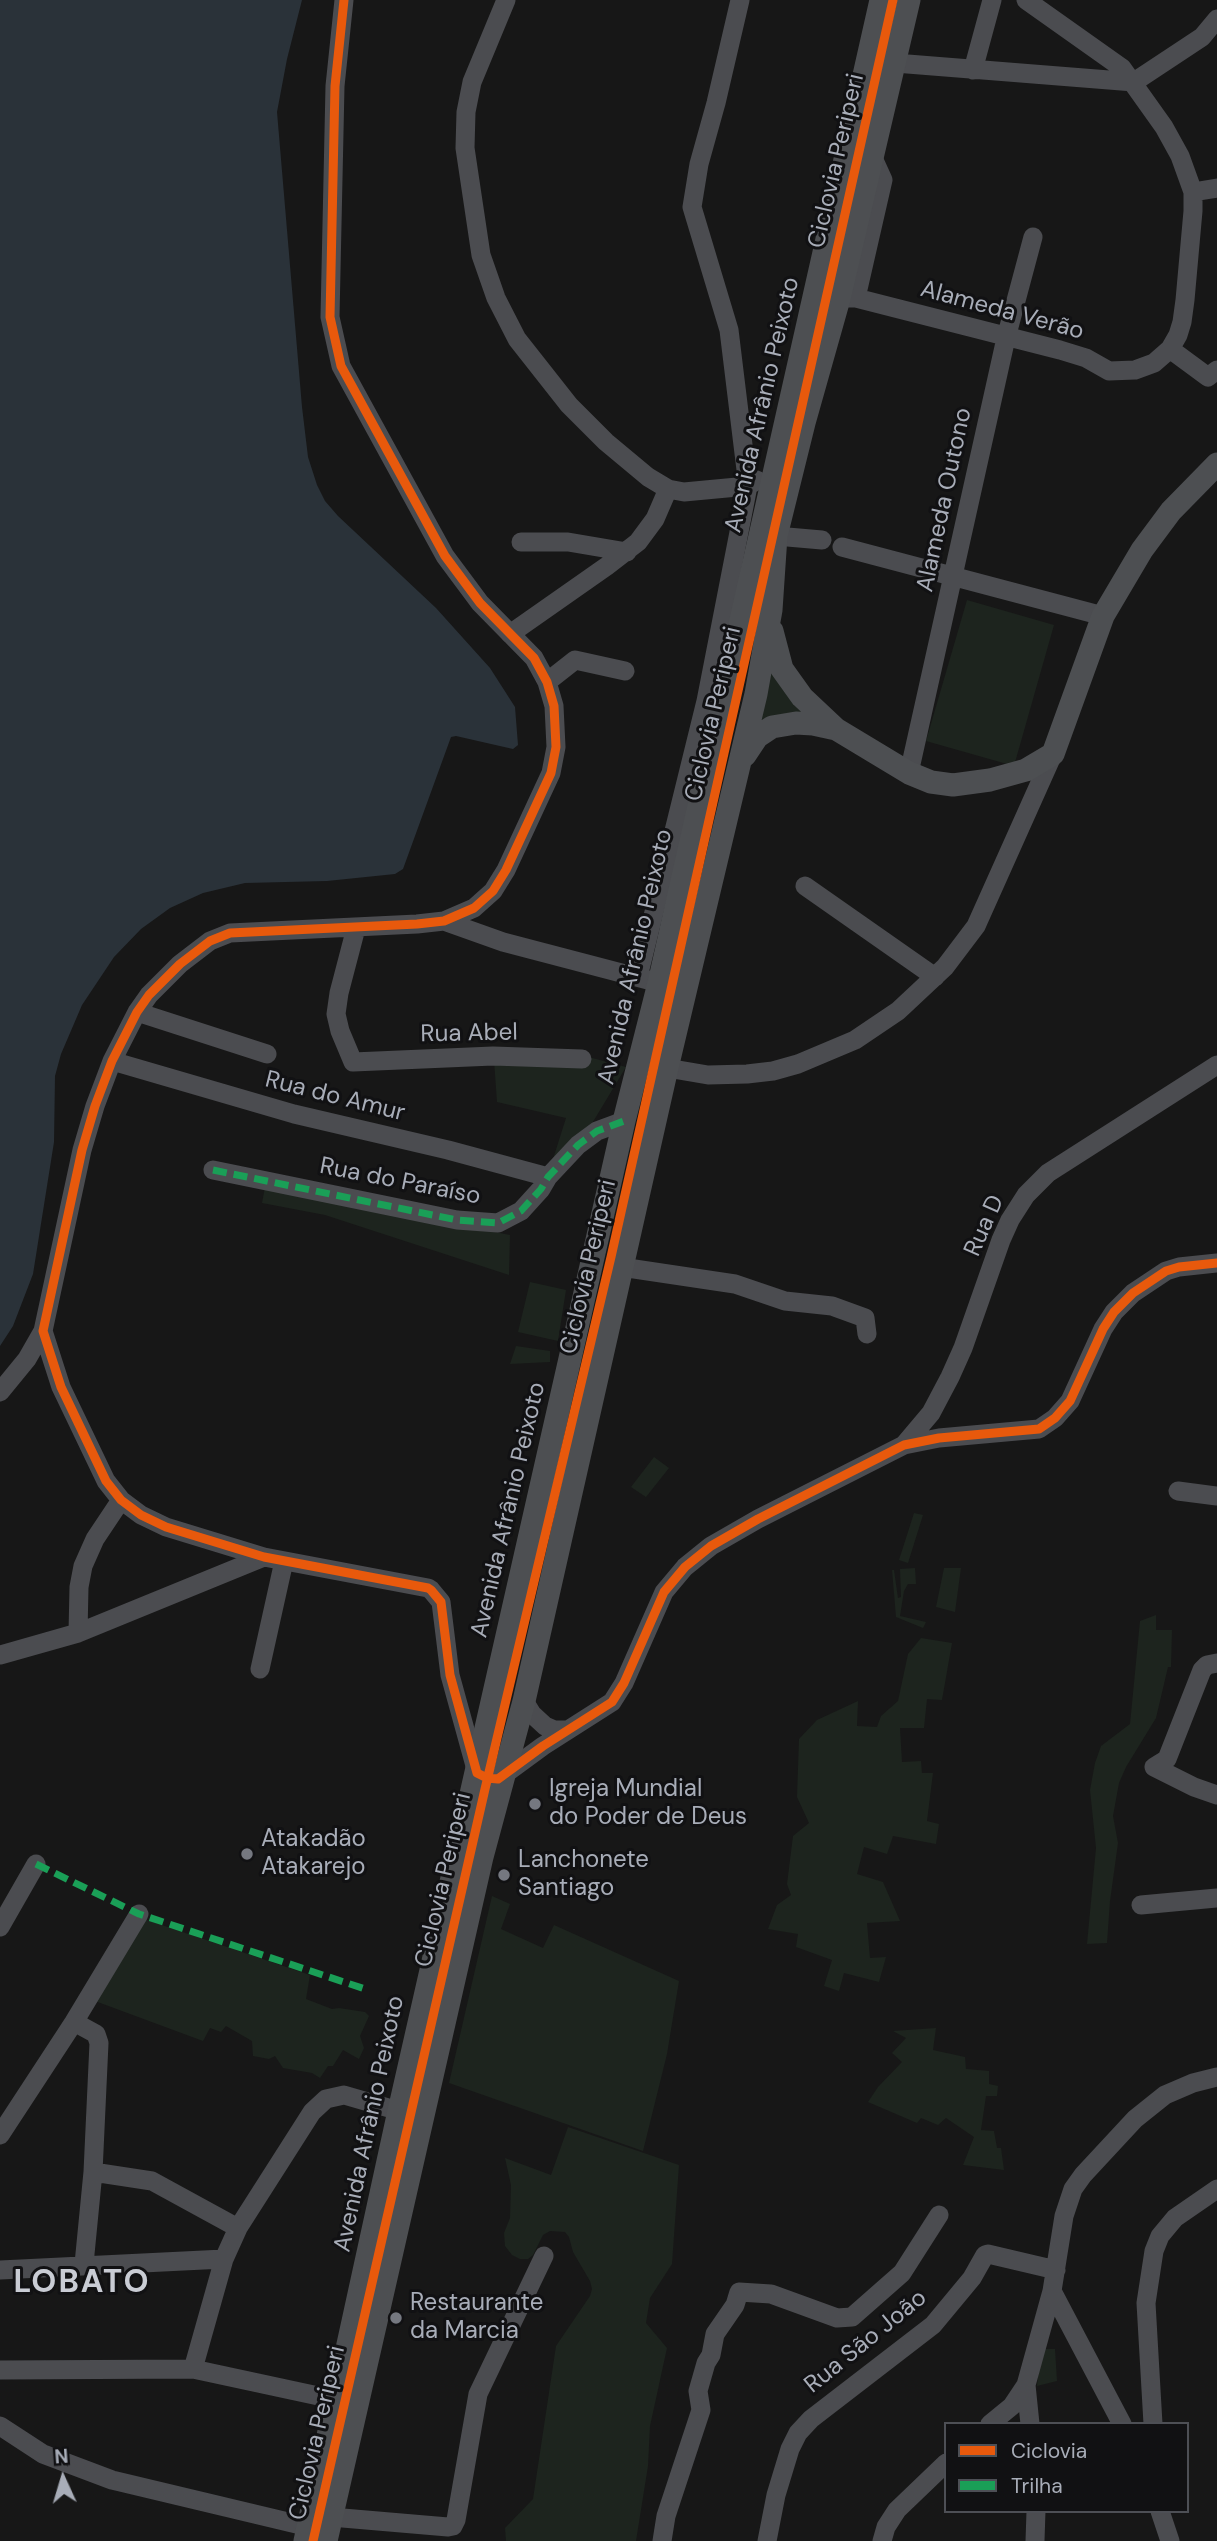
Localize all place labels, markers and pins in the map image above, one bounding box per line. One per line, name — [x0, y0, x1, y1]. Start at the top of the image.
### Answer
place label: Igreja Mundial do Poder de Deus — [549, 1776, 747, 1832]
marker: Igreja Mundial do Poder de Deus — [527, 1796, 543, 1812]
place label: Atakadão Atakarejo — [261, 1826, 366, 1882]
marker: Atakadão Atakarejo — [239, 1846, 255, 1862]
place label: Lanchonete Santiago — [518, 1847, 649, 1903]
marker: Lanchonete Santiago — [496, 1867, 512, 1883]
place label: Restaurante da Marcia — [410, 2290, 543, 2346]
marker: Restaurante da Marcia — [388, 2310, 404, 2326]

